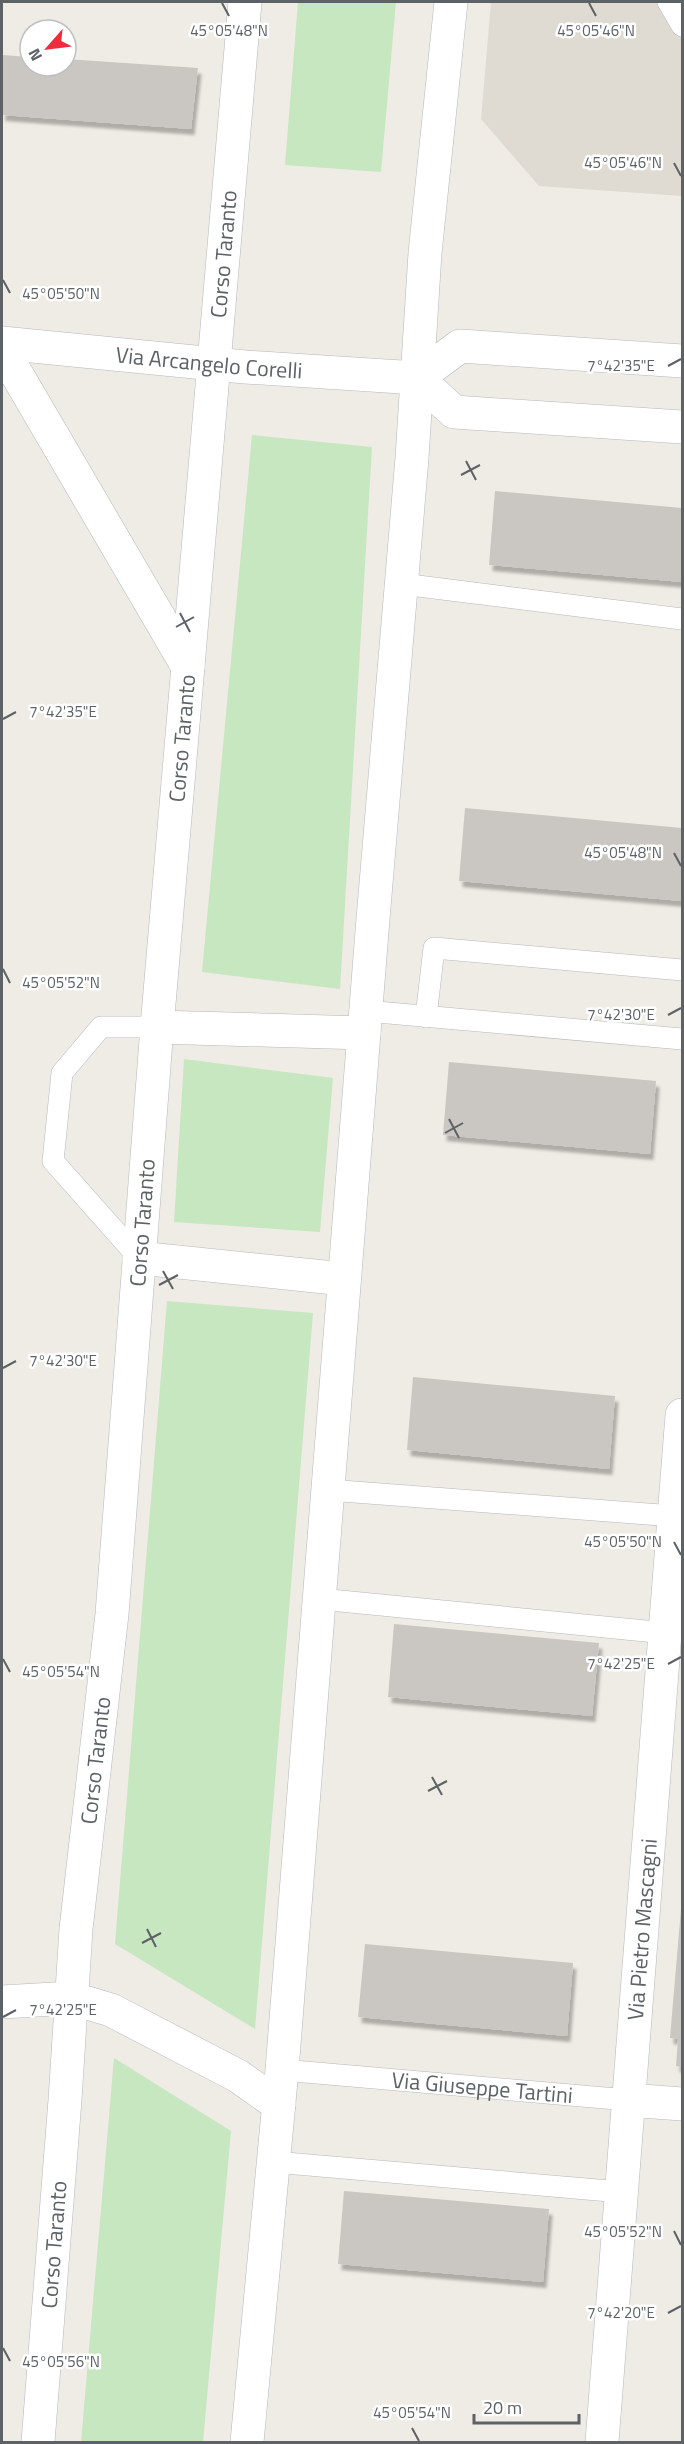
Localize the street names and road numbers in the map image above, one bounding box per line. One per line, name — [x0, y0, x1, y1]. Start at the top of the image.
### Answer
street label: Corso Taranto — [201, 189, 246, 319]
street label: Via Arcangelo Corelli — [114, 337, 303, 388]
street label: Corso Taranto — [159, 673, 204, 804]
street label: Corso Taranto — [120, 1157, 164, 1288]
street label: Corso Taranto — [71, 1695, 119, 1826]
street label: Via Pietro Mascagni — [618, 1837, 666, 2022]
street label: Via Giuseppe Tartini — [390, 2063, 574, 2112]
street label: Corso Taranto — [32, 2179, 76, 2310]

